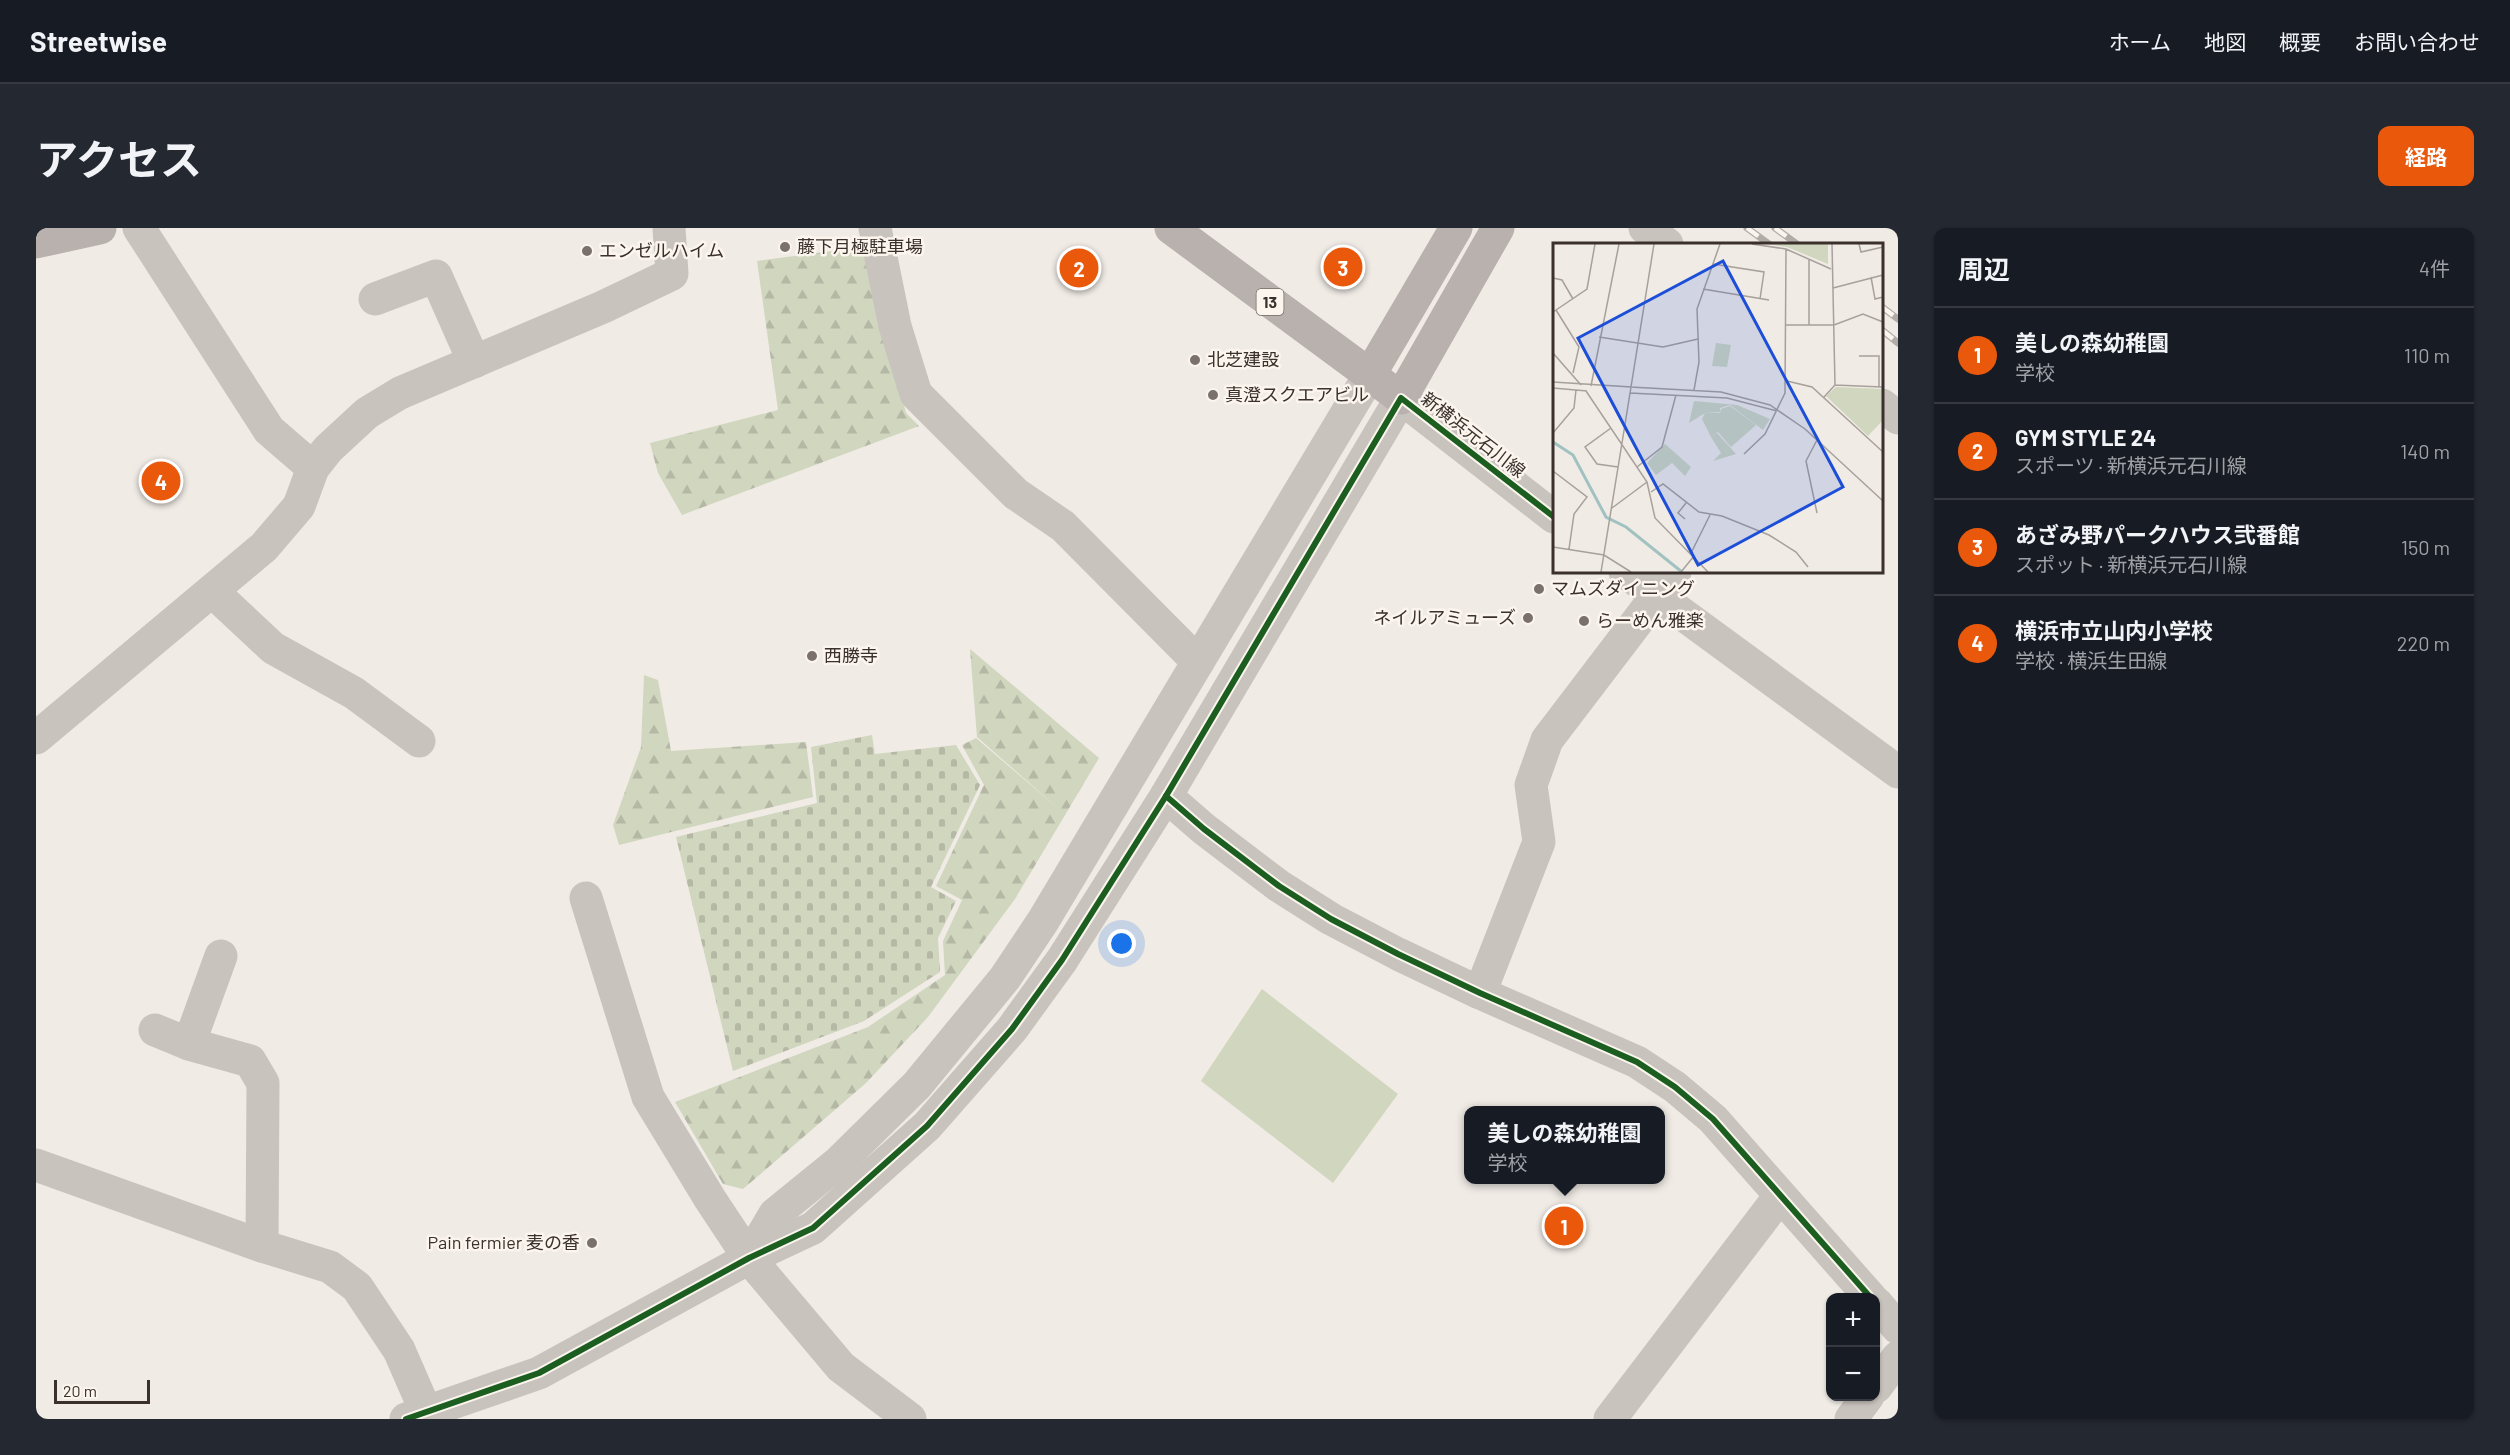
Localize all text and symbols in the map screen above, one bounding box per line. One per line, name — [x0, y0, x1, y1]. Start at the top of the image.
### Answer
text: Streetwise — [30, 24, 167, 58]
text: ホーム — [2109, 29, 2171, 54]
text: 地図 — [2204, 29, 2246, 54]
text: 概要 — [2279, 29, 2321, 54]
text: お問い合わせ — [2354, 29, 2480, 54]
button: 経路 — [2378, 126, 2474, 186]
text: アクセス — [36, 133, 202, 183]
place label: 藤下月極駐車場 — [797, 235, 923, 257]
place label: エンゼルハイム — [599, 239, 724, 261]
marker: 藤下月極駐車場 — [778, 240, 792, 254]
inset map — [1553, 243, 1883, 573]
marker: エンゼルハイム — [580, 244, 594, 258]
pin: 3 — [1324, 244, 1362, 290]
pin: 2 — [1060, 246, 1098, 291]
text: 周辺 — [1958, 253, 2010, 284]
text: 4件 — [2419, 256, 2450, 280]
road number: 13 — [1256, 289, 1284, 315]
text: 美しの森幼稚園 — [2015, 329, 2169, 355]
text: 1 — [1974, 343, 1981, 367]
text: 110 m — [2404, 343, 2450, 367]
place label: 北芝建設 — [1207, 348, 1279, 370]
marker: 北芝建設 — [1188, 353, 1202, 367]
text: 学校 — [2015, 360, 2055, 384]
place label: 真澄スクエアビル — [1225, 383, 1369, 405]
street label: 新横浜元石川線 — [1417, 387, 1530, 482]
marker: 真澄スクエアビル — [1206, 388, 1220, 402]
text: GYM STYLE 24 — [2015, 424, 2156, 450]
text: 2 — [1972, 439, 1983, 463]
text: 140 m — [2400, 439, 2450, 463]
text: スポーツ · 新横浜元石川線 — [2015, 453, 2247, 477]
pin: 4 — [142, 458, 180, 504]
text: あざみ野パークハウス弐番館 — [2015, 521, 2300, 547]
text: 3 — [1972, 535, 1983, 559]
text: 150 m — [2401, 535, 2450, 559]
text: スポット · 新横浜元石川線 — [2015, 552, 2247, 576]
place label: マムズダイニング — [1551, 577, 1695, 599]
marker: マムズダイニング — [1532, 582, 1546, 596]
place label: ネイルアミューズ — [1373, 606, 1516, 628]
place label: らーめん雅楽 — [1596, 609, 1704, 631]
marker: ネイルアミューズ — [1521, 611, 1535, 625]
marker: らーめん雅楽 — [1577, 614, 1591, 628]
text: 横浜市立山内小学校 — [2015, 617, 2213, 643]
text: 4 — [1971, 631, 1984, 655]
text: 220 m — [2397, 631, 2450, 655]
place label: 西勝寺 — [824, 644, 878, 666]
text: 学校 · 横浜生田線 — [2015, 648, 2167, 672]
marker: 西勝寺 — [805, 649, 819, 663]
your location — [1107, 929, 1136, 958]
popup — [1464, 1106, 1665, 1184]
text: 美しの森幼稚園 — [1487, 1119, 1642, 1145]
text: 学校 — [1487, 1150, 1527, 1174]
pin: 1 — [1544, 1204, 1583, 1248]
place label: Pain fermier 麦の香 — [427, 1231, 580, 1253]
marker: Pain fermier 麦の香 — [585, 1236, 599, 1250]
map controls — [1826, 1293, 1880, 1401]
button: + — [1826, 1293, 1880, 1347]
button: − — [1826, 1347, 1880, 1401]
scale bar — [54, 1377, 150, 1404]
text: 20 m — [63, 1381, 97, 1400]

